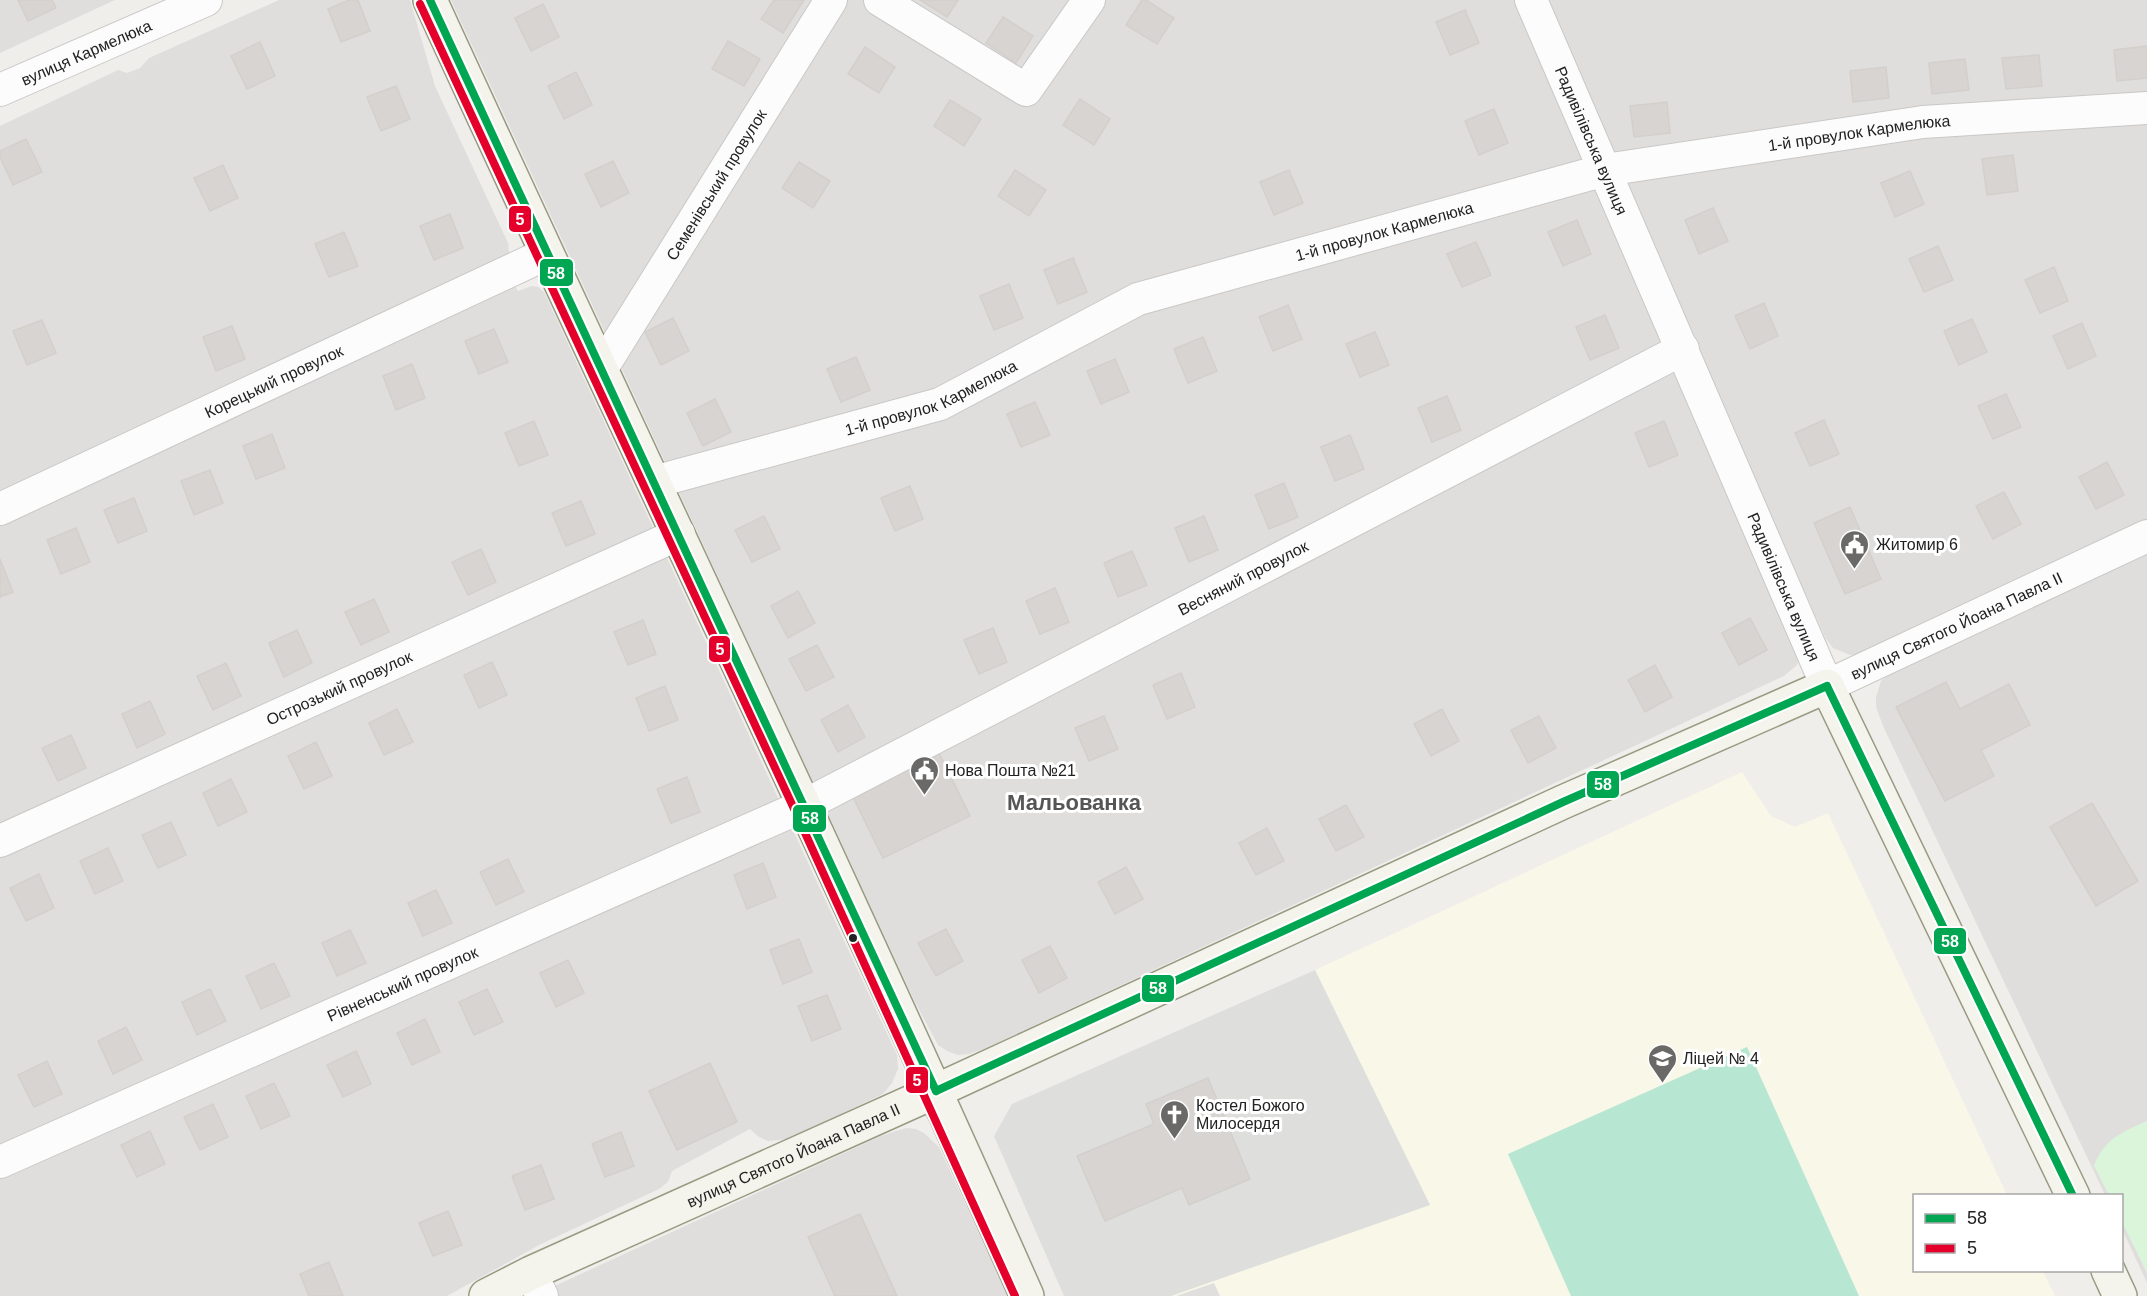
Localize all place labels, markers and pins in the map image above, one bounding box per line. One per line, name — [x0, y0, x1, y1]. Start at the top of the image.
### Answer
public building icon: Житомир 6 — [1839, 528, 1871, 570]
place label: Житомир 6 — [1876, 536, 1958, 553]
public building icon: Нова Пошта №21 — [908, 754, 940, 796]
place label: Нова Пошта №21 — [945, 762, 1076, 779]
unlabelled marker — [847, 932, 859, 944]
school or university icon: Ліцей № 4 — [1646, 1042, 1678, 1084]
place label: Ліцей № 4 — [1683, 1050, 1759, 1067]
place label: Костел Божого Милосердя — [1196, 1097, 1305, 1132]
church icon: Костел Божого Милосердя — [1159, 1098, 1191, 1140]

